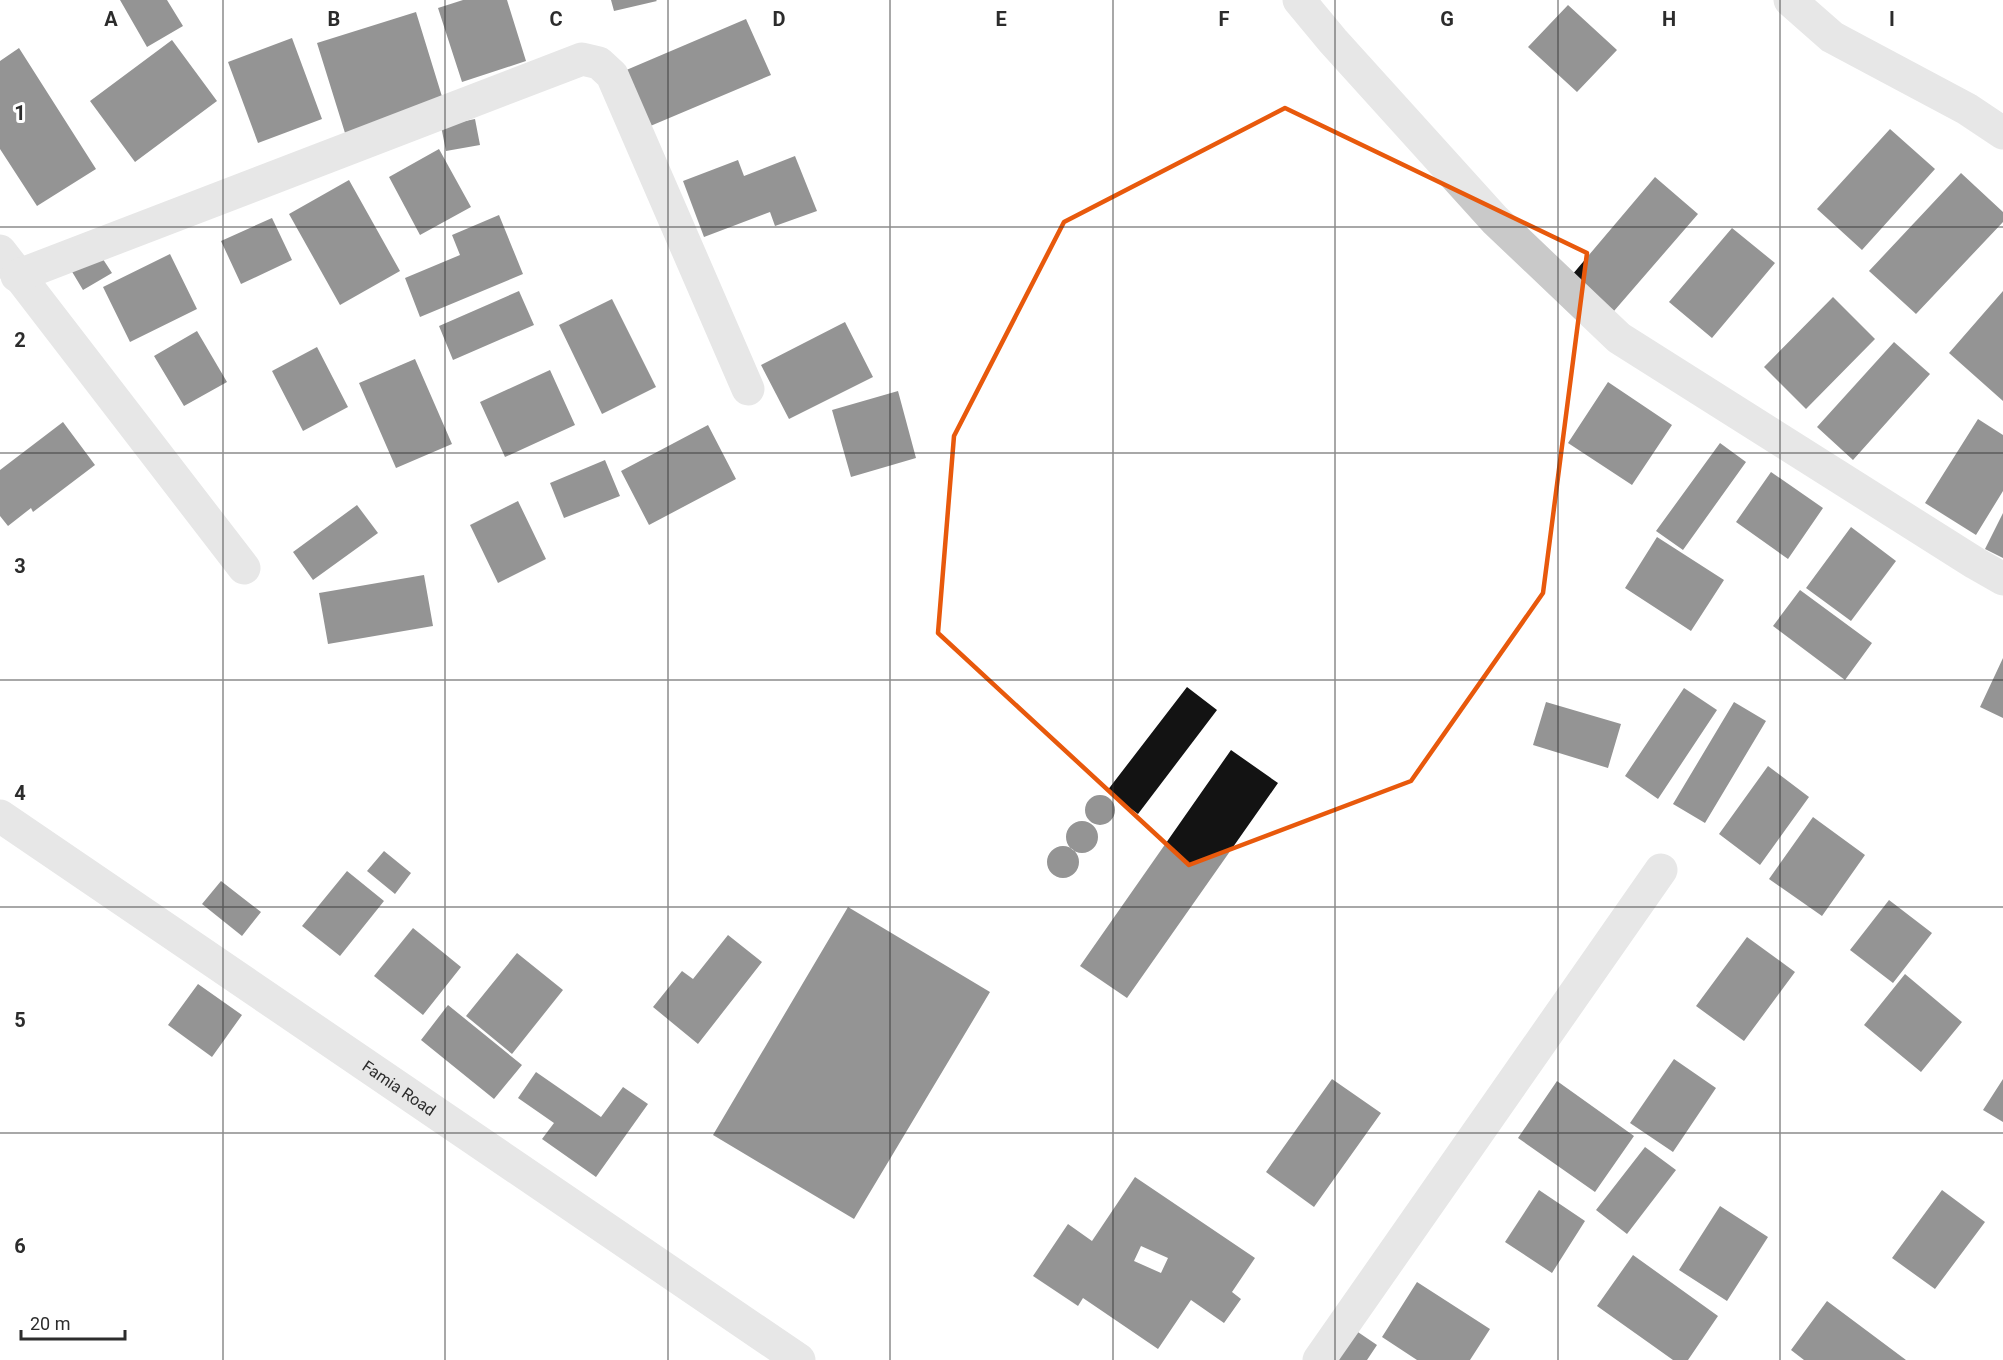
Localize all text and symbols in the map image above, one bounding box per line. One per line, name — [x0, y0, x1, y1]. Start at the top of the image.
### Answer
text: A — [104, 7, 118, 31]
text: B — [328, 7, 340, 31]
text: C — [549, 7, 563, 31]
text: D — [773, 7, 786, 31]
text: E — [995, 7, 1007, 31]
text: F — [1219, 7, 1230, 31]
text: G — [1440, 7, 1454, 31]
text: H — [1662, 7, 1676, 31]
text: I — [1889, 7, 1895, 31]
text: 1 — [14, 101, 26, 125]
text: 2 — [14, 328, 26, 352]
text: 3 — [14, 554, 26, 578]
text: 4 — [14, 781, 26, 805]
text: 5 — [14, 1008, 26, 1032]
street label: Famia Road — [359, 1057, 439, 1120]
text: 6 — [14, 1234, 26, 1258]
scale bar — [21, 1303, 124, 1341]
text: 20 m — [30, 1313, 70, 1334]

